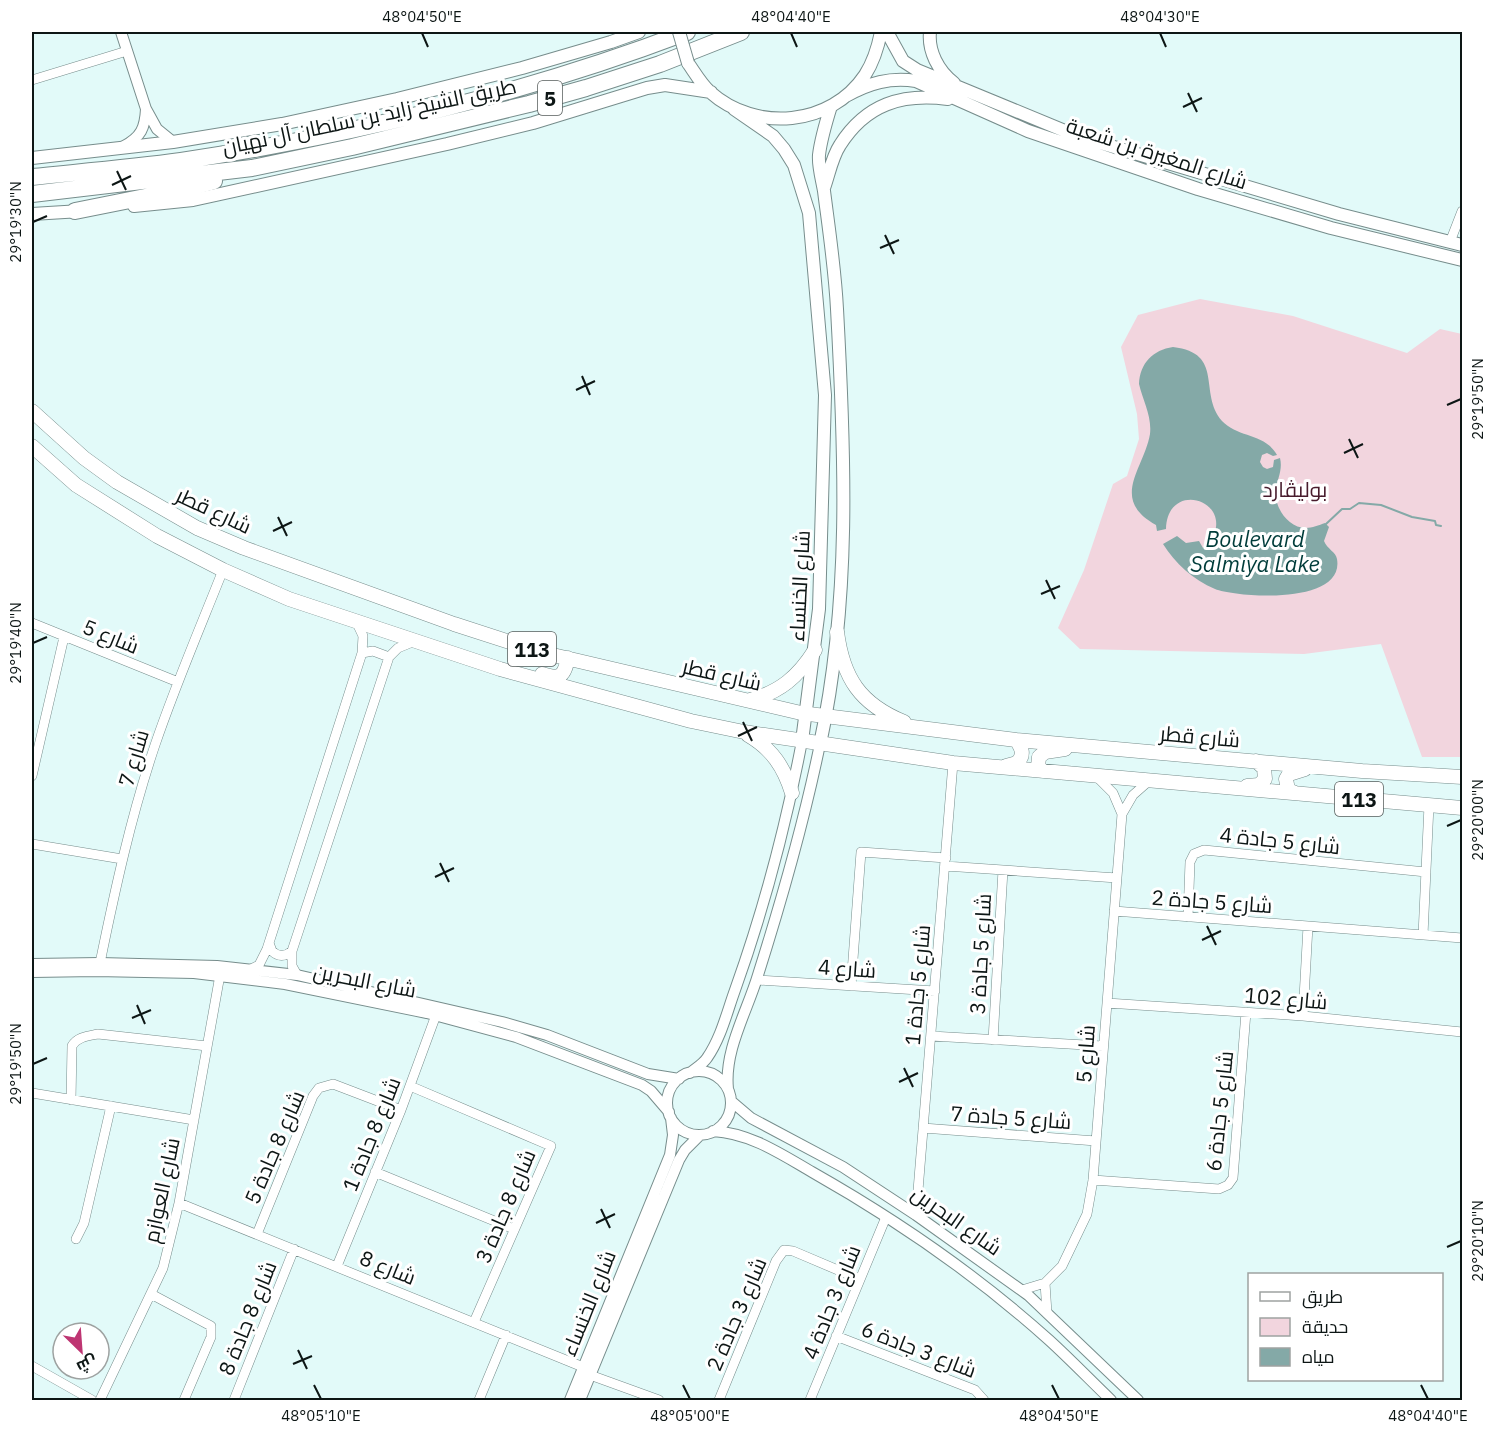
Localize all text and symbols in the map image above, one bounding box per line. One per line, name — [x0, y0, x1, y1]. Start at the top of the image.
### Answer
text: 48°04'50"E — [382, 7, 462, 26]
text: 48°04'40"E — [751, 7, 831, 26]
text: 48°04'30"E — [1120, 7, 1200, 26]
street label: طريق الشيخ زايد بن سلطان آل نهيان — [219, 71, 519, 162]
road number: 5 — [538, 81, 562, 115]
street label: شارع المغيرة بن شعبة — [1063, 111, 1251, 196]
text: 29°19'30"N — [6, 181, 25, 263]
text: 29°19'50"N — [1468, 358, 1487, 440]
park label: بوليڤارد — [1263, 475, 1327, 503]
street label: شارع قطر — [170, 480, 256, 541]
water label: Boulevard Salmiya Lake — [1190, 524, 1320, 578]
street label: شارع الخنساء — [782, 530, 817, 642]
text: 29°19'40"N — [6, 602, 25, 684]
street label: شارع 5 — [78, 612, 143, 661]
road number: 113 — [508, 632, 556, 666]
street label: شارع قطر — [678, 651, 764, 698]
street label: شارع قطر — [1158, 718, 1241, 754]
street label: شارع 7 — [111, 726, 156, 790]
text: 29°20'00"N — [1468, 779, 1487, 861]
road number: 113 — [1335, 782, 1383, 816]
street label: شارع 5 جادة 4 — [1218, 820, 1342, 861]
street label: شارع 5 جادة 2 — [1151, 883, 1273, 920]
street label: شارع 5 جادة 3 — [963, 893, 998, 1015]
street label: شارع 5 جادة 1 — [898, 923, 937, 1047]
street label: شارع 4 — [817, 952, 877, 985]
street label: شارع البحرين — [311, 956, 419, 1005]
street label: شارع 102 — [1243, 980, 1329, 1017]
text: 29°19'50"N — [6, 1023, 25, 1105]
street label: شارع 5 — [1069, 1024, 1102, 1084]
street label: شارع 5 جادة 6 — [1199, 1049, 1240, 1173]
street label: شارع 8 جادة 1 — [335, 1073, 408, 1196]
street label: شارع 8 جادة 5 — [237, 1086, 311, 1209]
street label: شارع 5 جادة 7 — [950, 1099, 1072, 1136]
street label: شارع العوازم — [136, 1135, 187, 1245]
street label: شارع 8 جادة 3 — [468, 1145, 542, 1268]
street label: شارع البحرين — [906, 1179, 1008, 1262]
text: 29°20'10"N — [1468, 1200, 1487, 1282]
street label: شارع 3 جادة 4 — [795, 1241, 868, 1364]
street label: شارع 8 — [355, 1243, 420, 1292]
street label: شارع الخنساء — [554, 1246, 623, 1360]
street label: شارع 3 جادة 2 — [699, 1253, 773, 1376]
street label: شارع 8 جادة 8 — [211, 1257, 284, 1380]
legend — [1248, 1273, 1443, 1381]
text: طريق — [1302, 1285, 1343, 1309]
street label: شارع 3 جادة 6 — [857, 1314, 981, 1385]
text: حديقة — [1302, 1315, 1348, 1338]
north arrow — [51, 1321, 111, 1381]
text: مياه — [1302, 1345, 1335, 1368]
text: ش — [74, 1351, 101, 1378]
text: 48°05'10"E — [281, 1406, 361, 1425]
text: 48°05'00"E — [650, 1406, 730, 1425]
text: 48°04'50"E — [1019, 1406, 1099, 1425]
text: 48°04'40"E — [1388, 1406, 1468, 1425]

